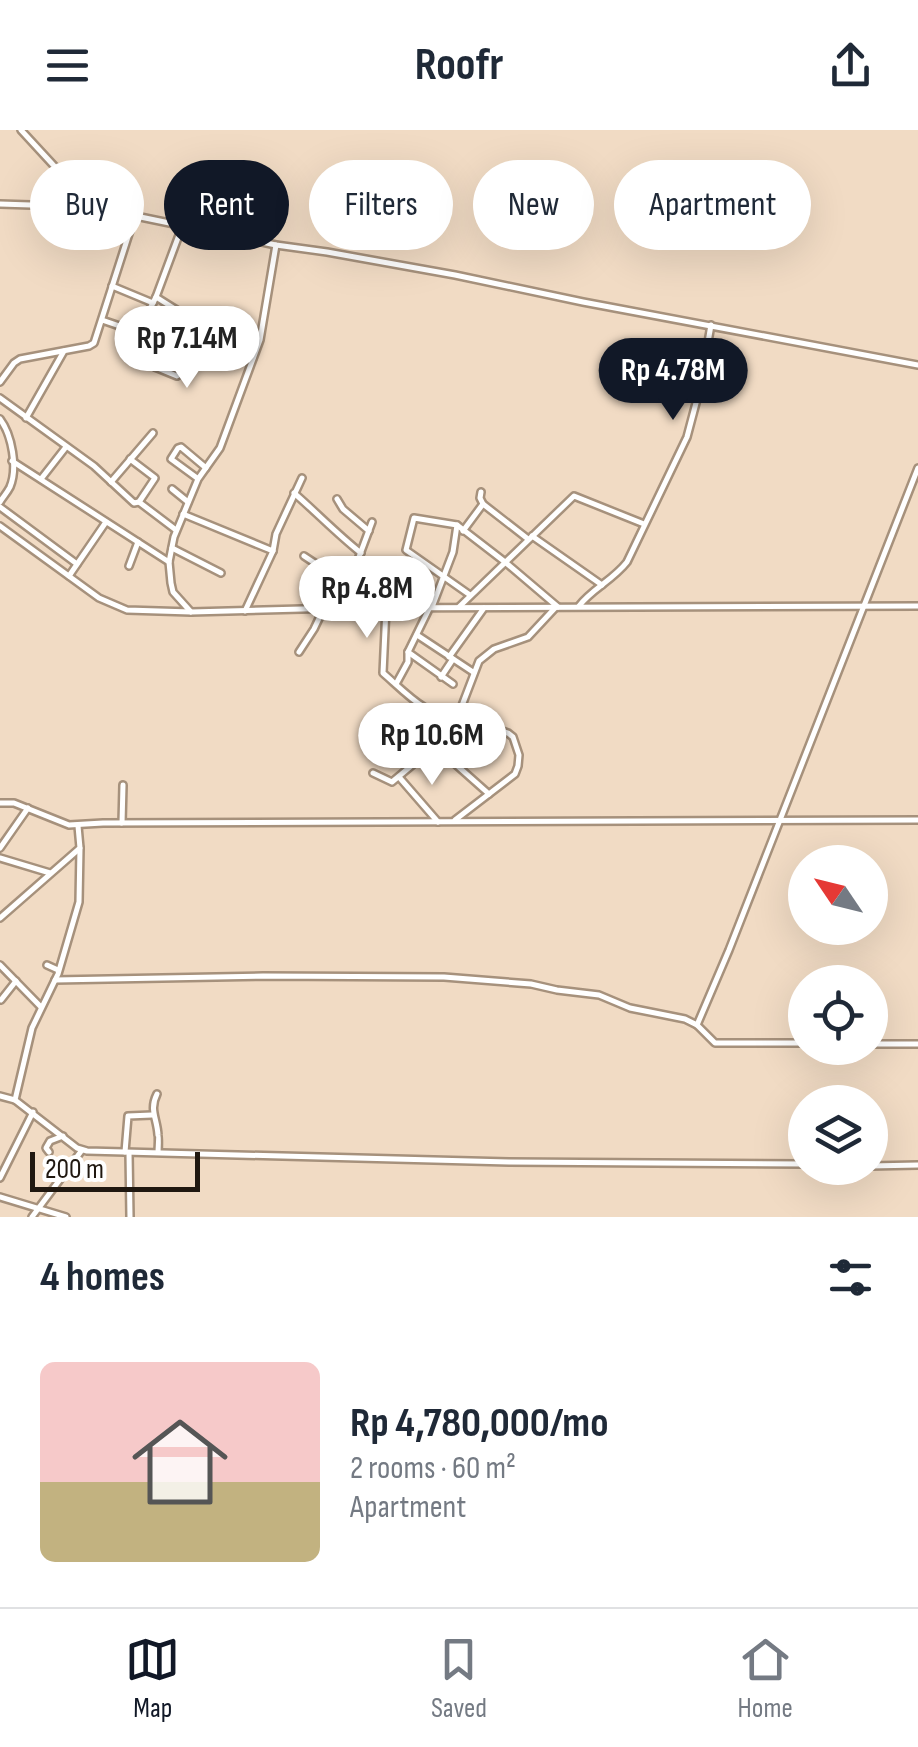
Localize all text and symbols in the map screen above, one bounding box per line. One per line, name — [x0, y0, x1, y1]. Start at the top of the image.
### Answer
icon: menu — [40, 38, 95, 93]
text: Roofr — [415, 38, 503, 93]
icon: share — [823, 38, 878, 93]
chip: Buy — [30, 160, 144, 250]
chip: Rent — [164, 160, 289, 250]
chip: Filters — [309, 160, 453, 250]
chip: New — [473, 160, 594, 250]
chip: Apartment — [614, 160, 811, 250]
pin: Rp 7.14M — [84, 306, 290, 391]
text: Rp 7.14M — [137, 319, 237, 358]
pin: Rp 4.78M — [570, 338, 776, 423]
text: Rp 4.78M — [621, 351, 725, 390]
pin: Rp 4.8M — [275, 556, 459, 641]
text: Rp 4.8M — [321, 569, 413, 608]
pin: Rp 10.6M — [329, 703, 535, 788]
text: Rp 10.6M — [380, 716, 484, 755]
north arrow — [788, 845, 888, 945]
map controls — [788, 845, 888, 1185]
button: locate — [788, 965, 888, 1065]
button: layers — [788, 1085, 888, 1185]
scale bar — [30, 1147, 200, 1192]
text: 200 m — [45, 1153, 104, 1186]
icon: filters — [823, 1250, 878, 1305]
text: 4 homes — [40, 1252, 165, 1303]
text: Rp 4,780,000/mo — [350, 1398, 608, 1449]
icon: home — [120, 1402, 240, 1522]
text: 2 rooms · 60 m² — [350, 1449, 516, 1488]
text: Apartment — [350, 1488, 466, 1527]
tab: Map — [125, 1632, 180, 1725]
tab: Saved — [431, 1632, 487, 1725]
tab: Home — [738, 1632, 793, 1725]

